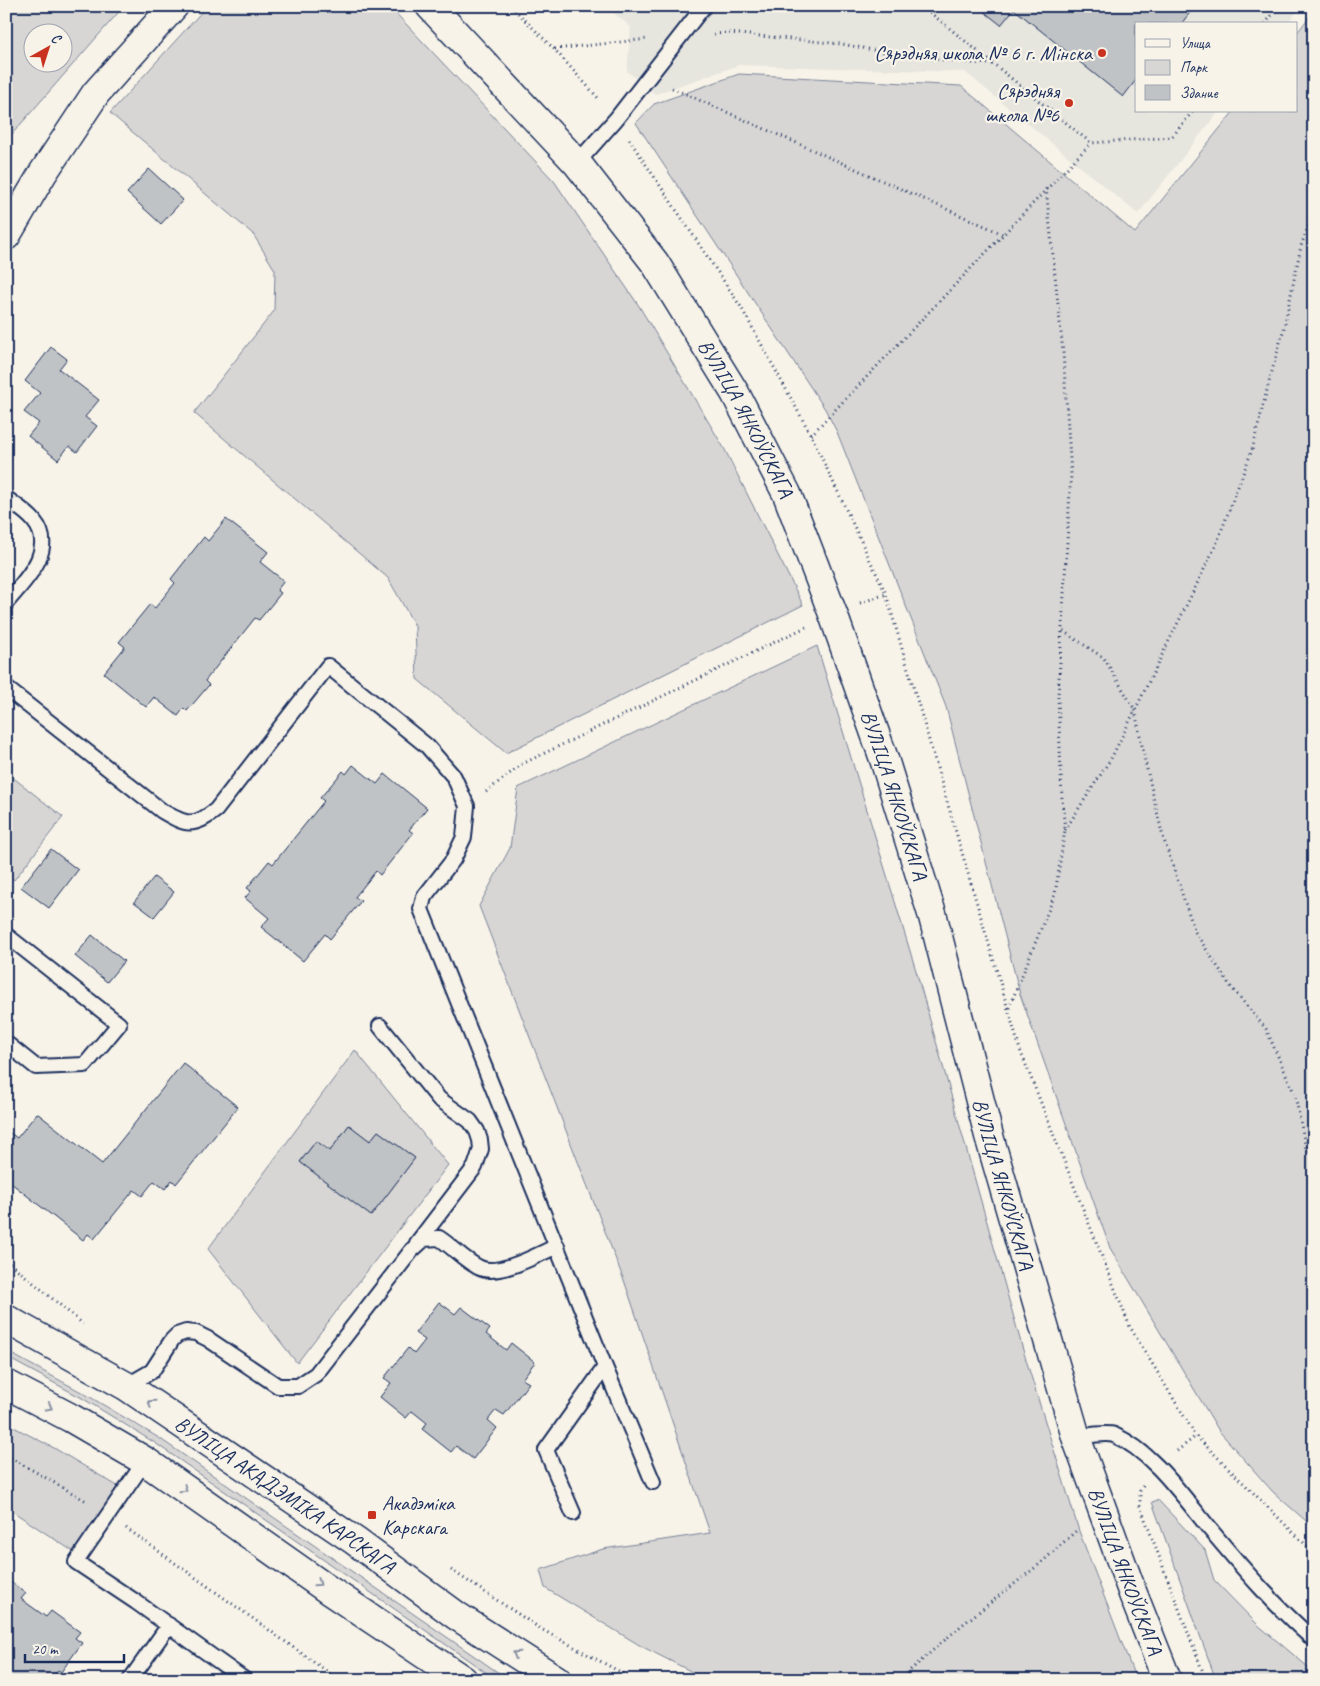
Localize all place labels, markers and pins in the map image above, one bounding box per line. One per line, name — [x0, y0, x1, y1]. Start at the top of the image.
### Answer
place label: Сярэдняя школа № 6 г. Мінска — [874, 40, 1094, 66]
marker: Сярэдняя школа № 6 г. Мінска — [1096, 47, 1108, 59]
place label: Сярэдняя школа №6 — [985, 78, 1060, 128]
marker: Сярэдняя школа №6 — [1063, 97, 1075, 109]
place label: Акадэміка Карскага — [382, 1490, 456, 1540]
marker: Акадэміка Карскага — [366, 1509, 378, 1521]

